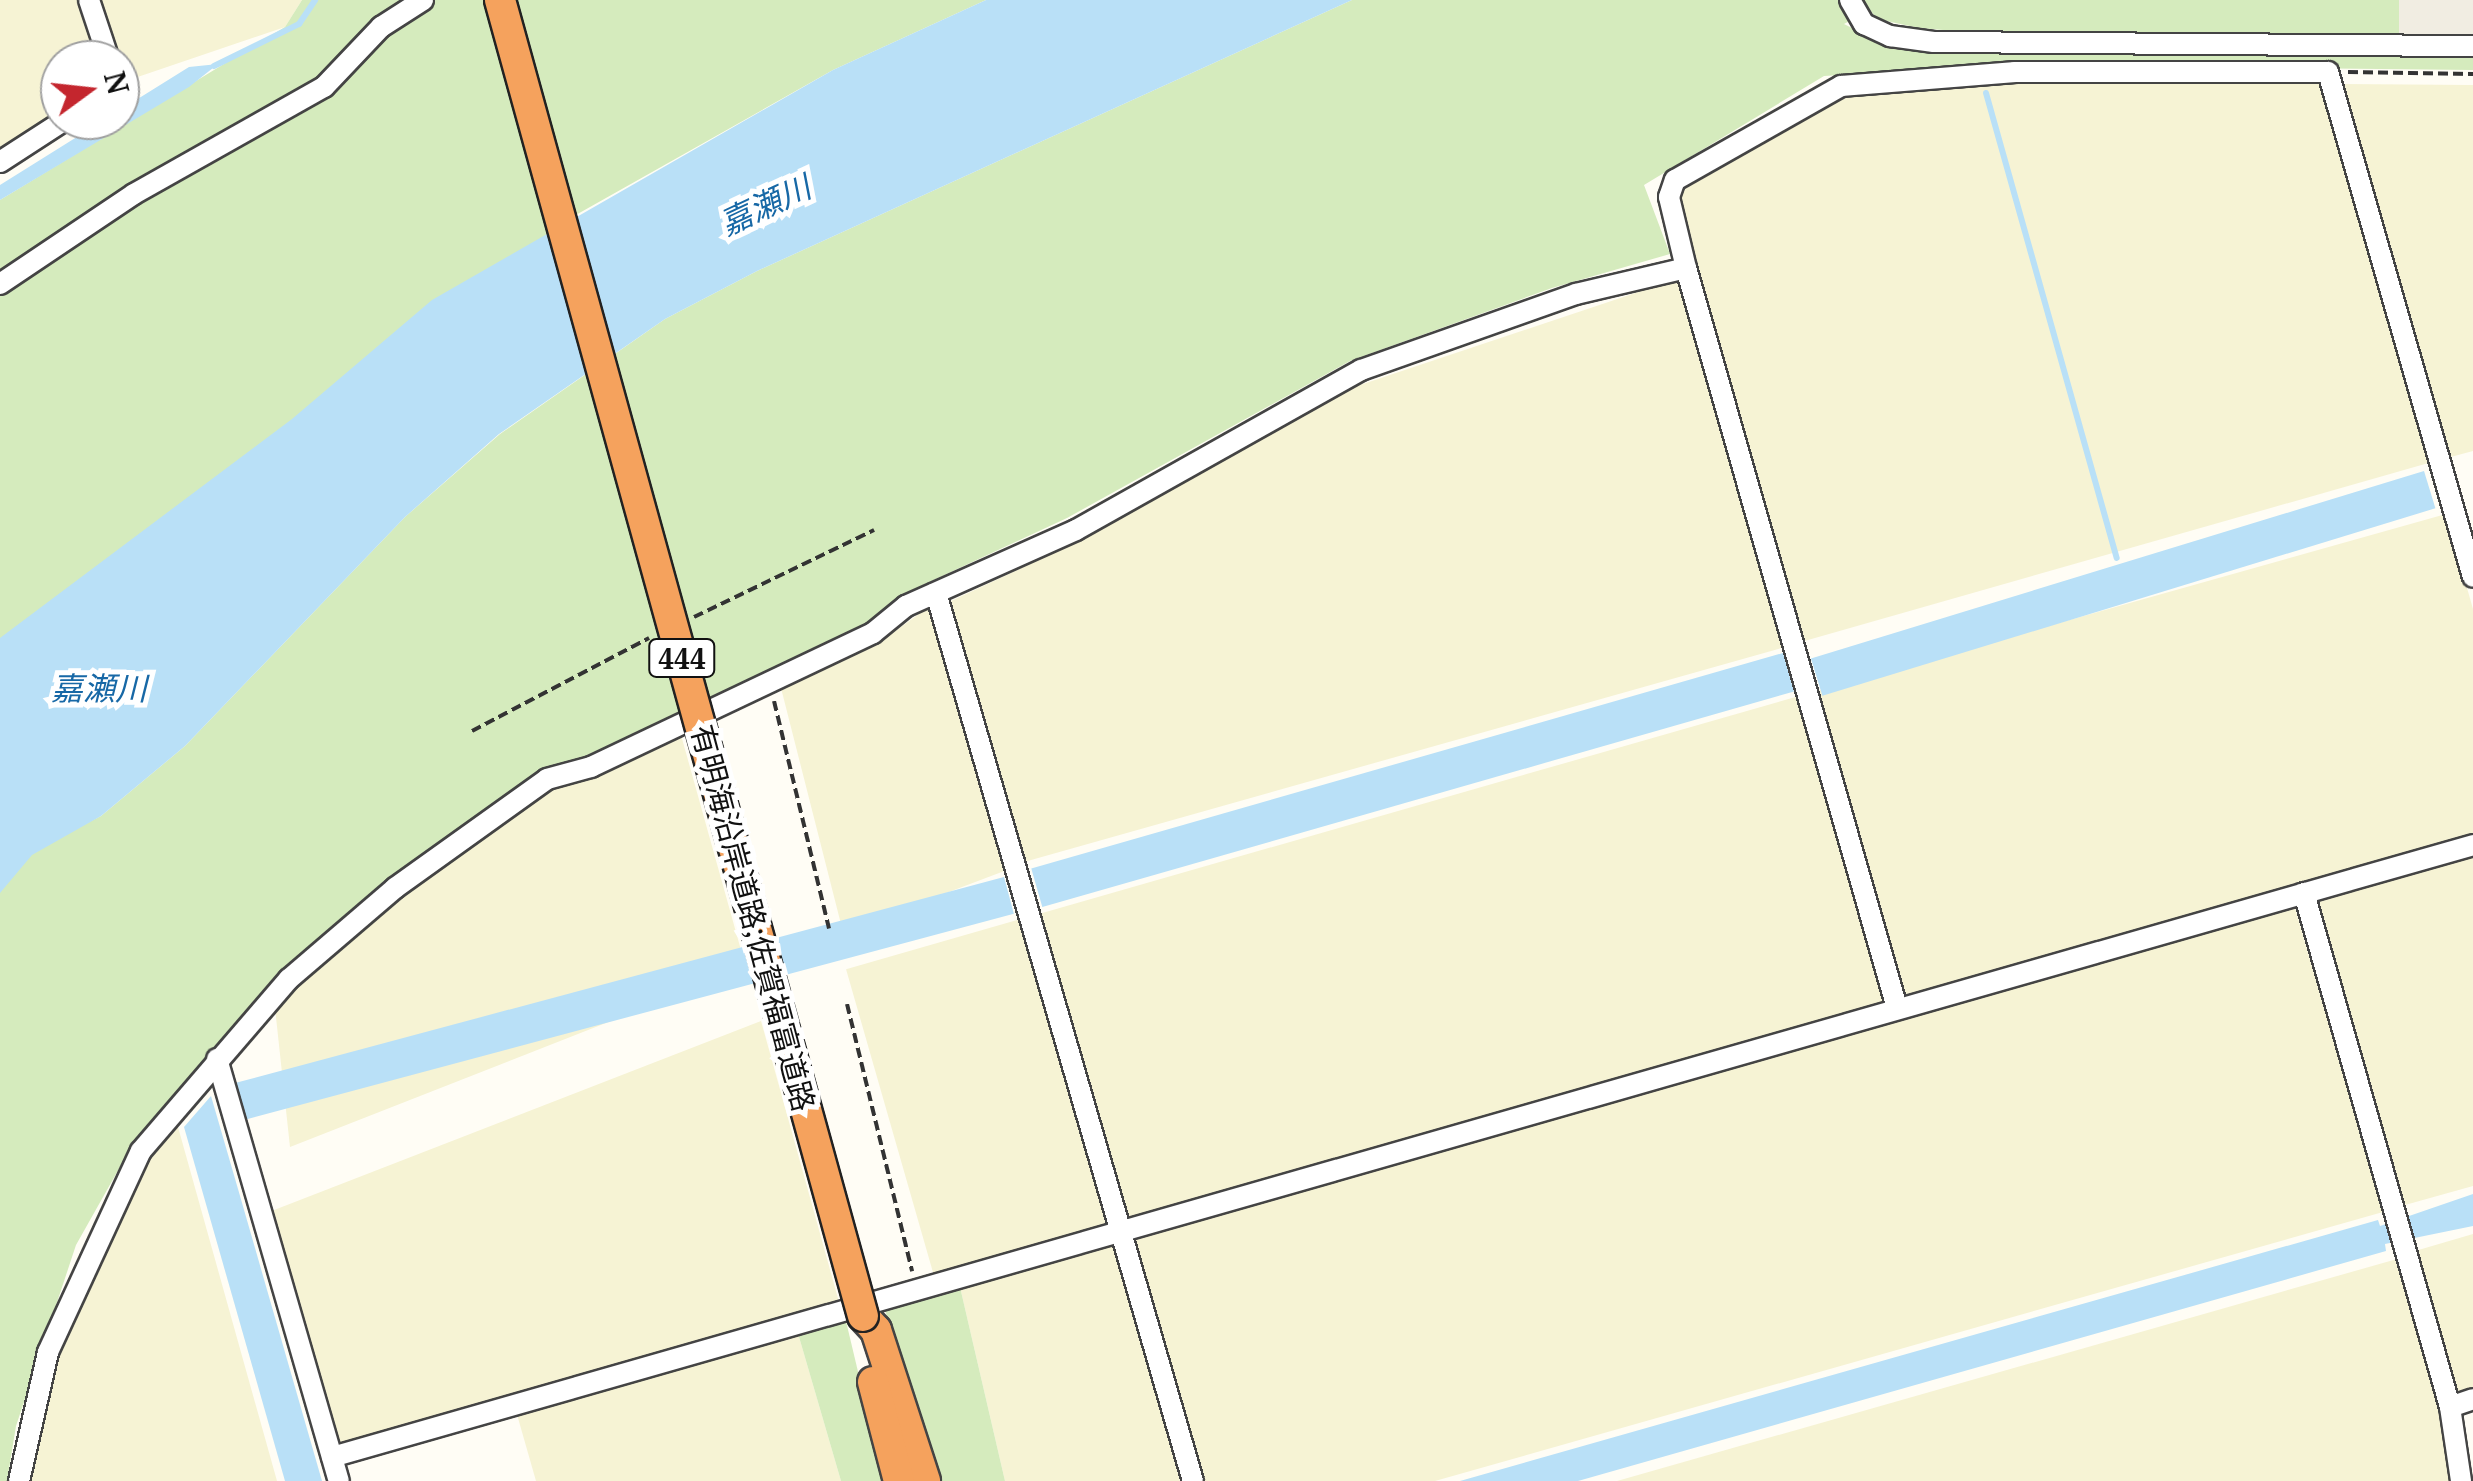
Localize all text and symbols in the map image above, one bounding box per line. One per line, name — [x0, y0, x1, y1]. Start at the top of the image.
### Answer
north arrow — [40, 40, 140, 140]
text: N — [96, 67, 138, 98]
water label: 嘉瀬川 — [713, 167, 817, 243]
road number: 444 — [647, 635, 717, 681]
water label: 嘉瀬川 — [51, 669, 147, 707]
street label: 有明海沿岸道路;佐賀福富道路 — [684, 721, 822, 1115]

